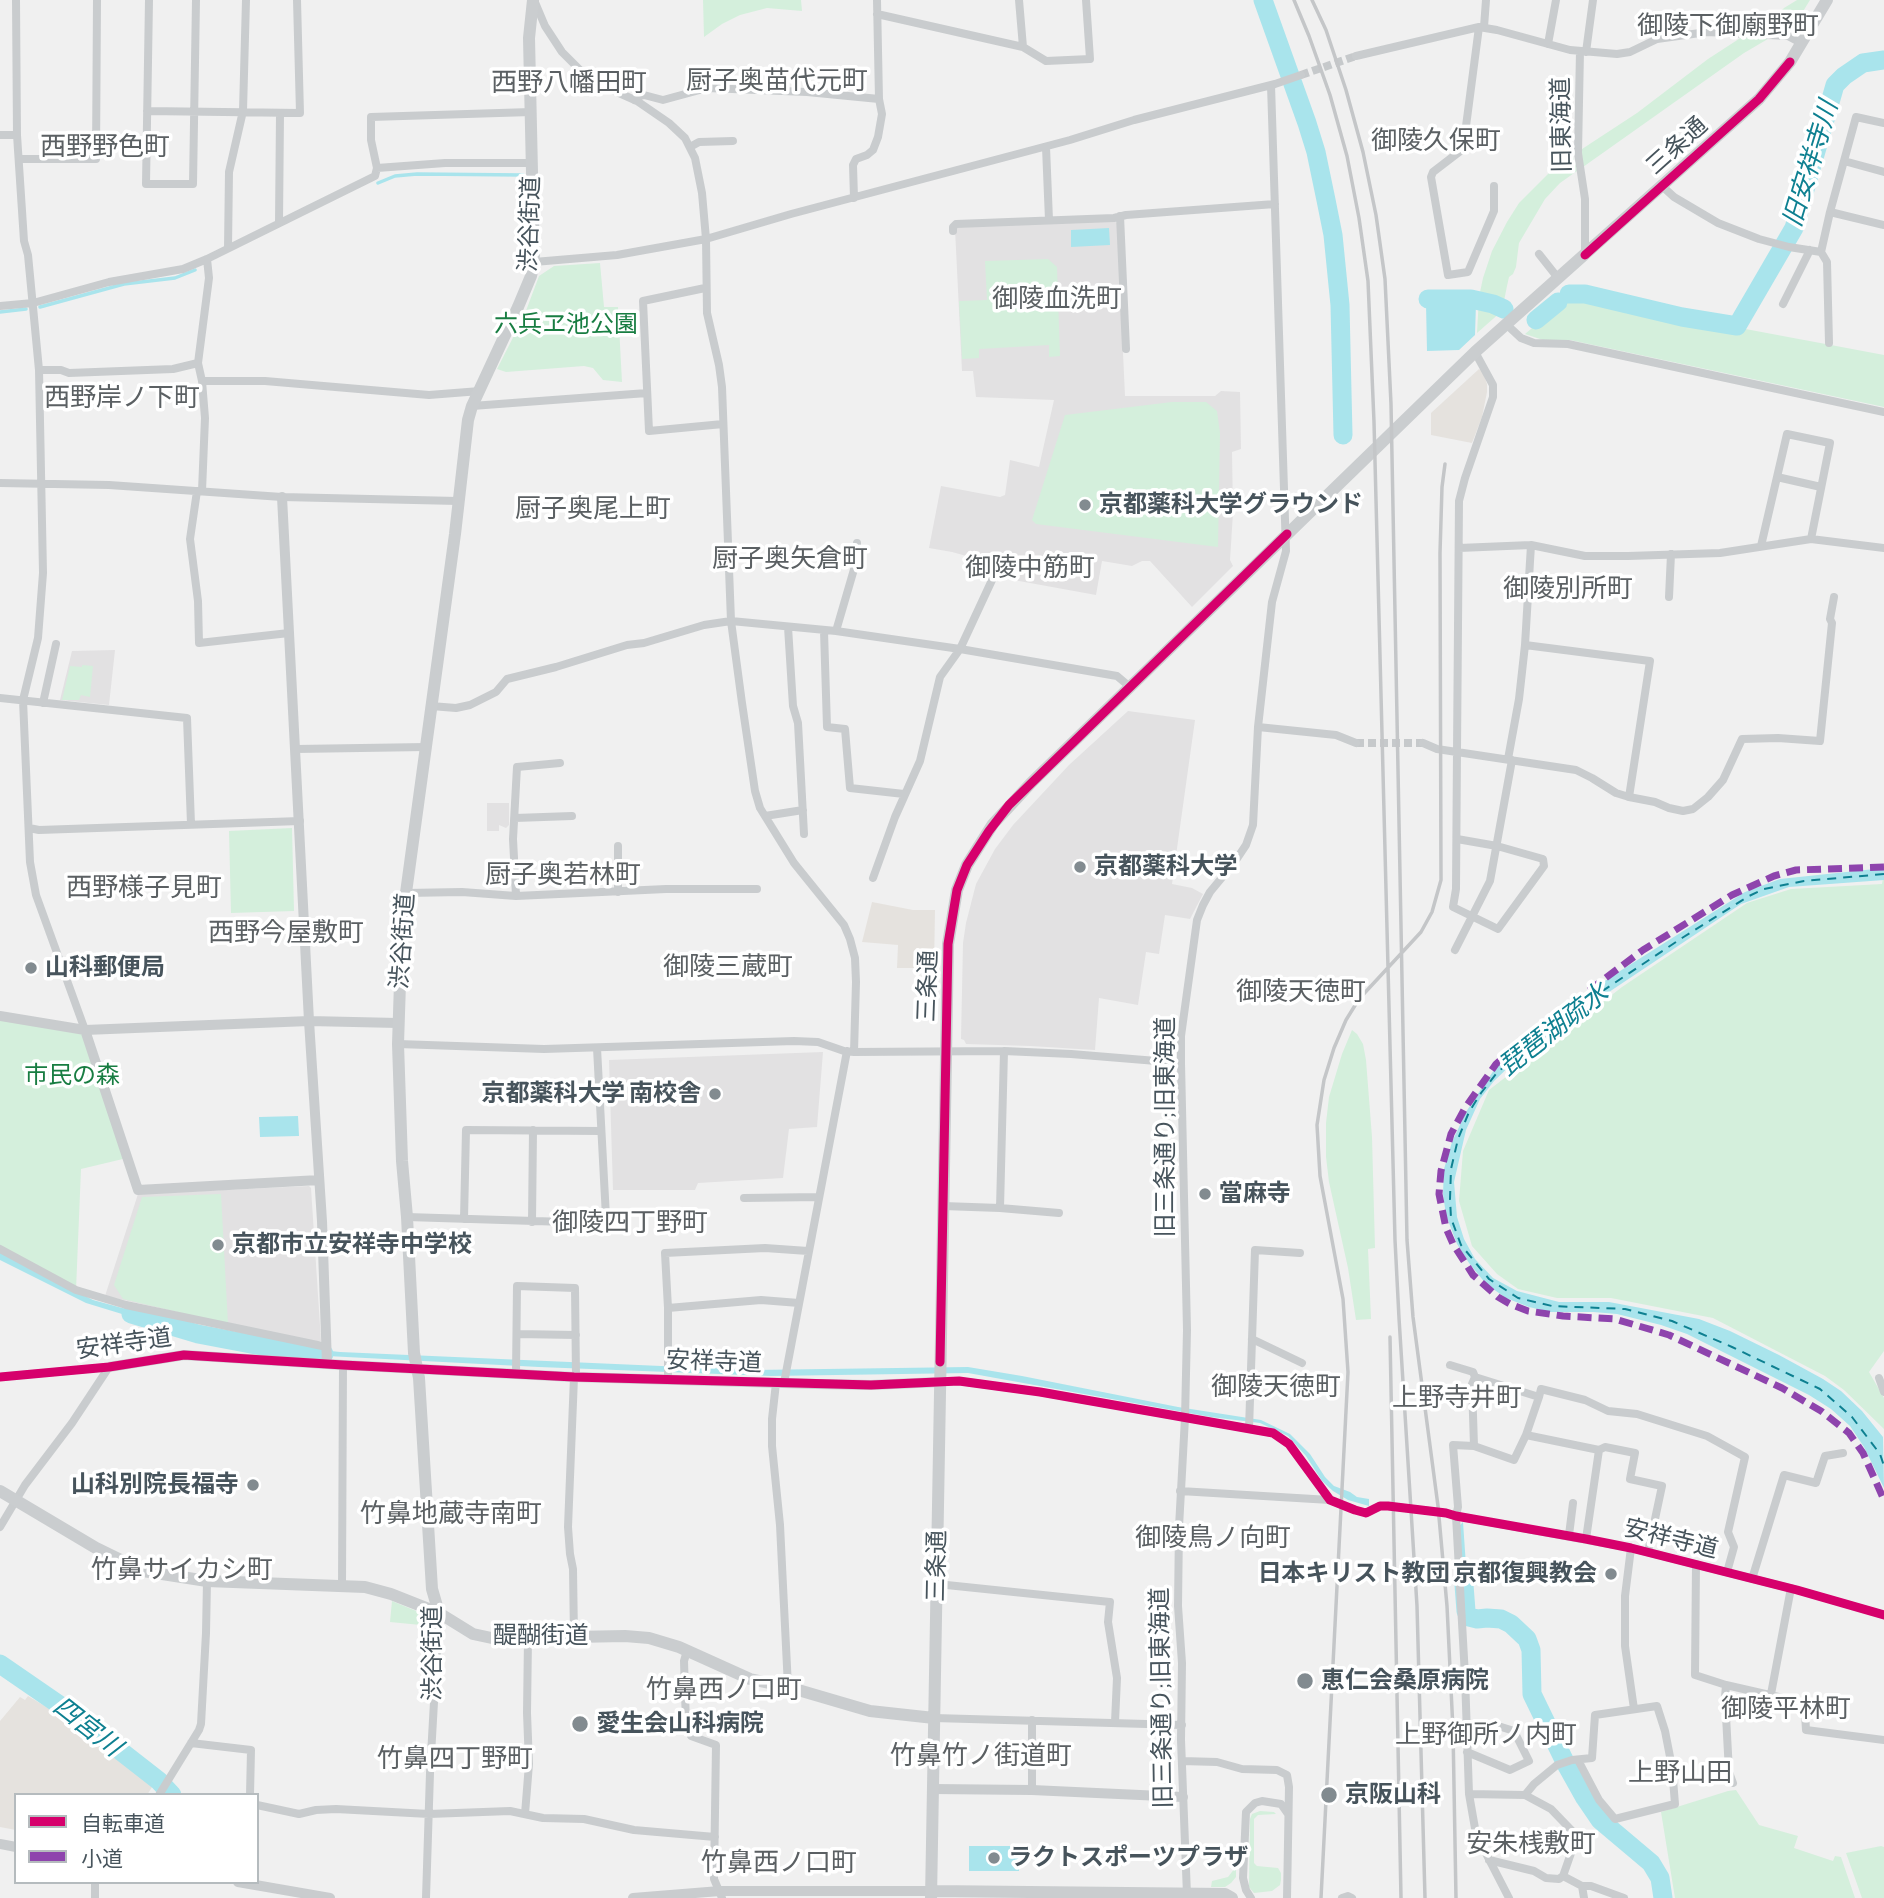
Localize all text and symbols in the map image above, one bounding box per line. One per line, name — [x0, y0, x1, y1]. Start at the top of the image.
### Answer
district label: 御陵下御廟野町 — [1637, 10, 1819, 42]
district label: 厨子奥苗代元町 — [686, 65, 868, 97]
district label: 西野八幡田町 — [491, 67, 647, 99]
street label: 旧東海道 — [1547, 77, 1577, 173]
water label: 旧安祥寺川 — [1777, 97, 1845, 231]
street label: 三条通 — [1641, 111, 1713, 181]
district label: 御陵久保町 — [1371, 125, 1501, 157]
district label: 西野野色町 — [40, 131, 170, 163]
street label: 渋谷街道 — [514, 176, 546, 272]
district label: 御陵血洗町 — [992, 283, 1122, 315]
park label: 六兵ヱ池公園 — [494, 311, 638, 339]
district label: 西野岸ノ下町 — [44, 382, 200, 414]
place label: 京都薬科大学グラウンド — [1099, 491, 1363, 519]
district label: 厨子奥尾上町 — [515, 493, 671, 525]
marker: 京都薬科大学グラウンド — [1077, 497, 1093, 513]
district label: 厨子奥矢倉町 — [712, 543, 868, 575]
district label: 御陵中筋町 — [965, 552, 1095, 584]
district label: 御陵別所町 — [1503, 573, 1633, 605]
place label: 京都薬科大学 — [1094, 853, 1238, 881]
district label: 厨子奥若林町 — [485, 859, 641, 891]
marker: 京都薬科大学 — [1072, 859, 1088, 875]
district label: 西野様子見町 — [66, 872, 222, 904]
street label: 渋谷街道 — [385, 892, 421, 990]
district label: 西野今屋敷町 — [208, 917, 364, 949]
street label: 三条通 — [912, 950, 944, 1022]
district label: 御陵三蔵町 — [663, 951, 793, 983]
place label: 山科郵便局 — [45, 954, 165, 982]
marker: 山科郵便局 — [23, 960, 39, 976]
district label: 御陵天徳町 — [1236, 976, 1366, 1008]
water label: 琵琶湖疏水 — [1493, 978, 1615, 1082]
street label: 旧三条通り;旧東海道 — [1152, 1016, 1180, 1238]
park label: 市民の森 — [24, 1062, 120, 1090]
place label: 京都薬科大学 南校舎 — [481, 1080, 701, 1108]
marker: 京都薬科大学 南校舎 — [707, 1086, 723, 1102]
place label: 當麻寺 — [1219, 1180, 1291, 1208]
marker: 當麻寺 — [1197, 1186, 1213, 1202]
district label: 御陵四丁野町 — [552, 1207, 708, 1239]
place label: 京都市立安祥寺中学校 — [232, 1231, 472, 1259]
marker: 京都市立安祥寺中学校 — [210, 1237, 226, 1253]
street label: 安祥寺道 — [74, 1323, 174, 1365]
street label: 安祥寺道 — [666, 1346, 762, 1378]
district label: 御陵天徳町 — [1211, 1371, 1341, 1403]
district label: 上野寺井町 — [1392, 1382, 1522, 1414]
place label: 山科別院長福寺 — [71, 1471, 239, 1499]
marker: 山科別院長福寺 — [245, 1477, 261, 1493]
district label: 竹鼻地蔵寺南町 — [360, 1498, 542, 1530]
street label: 安祥寺道 — [1621, 1513, 1721, 1565]
district label: 御陵鳥ノ向町 — [1135, 1522, 1291, 1554]
street label: 三条通 — [922, 1530, 952, 1602]
district label: 竹鼻サイカシ町 — [91, 1554, 273, 1586]
place label: 日本キリスト教団 京都復興教会 — [1257, 1560, 1597, 1588]
marker: 日本キリスト教団 京都復興教会 — [1603, 1566, 1619, 1582]
street label: 旧三条通り;旧東海道 — [1146, 1587, 1178, 1809]
street label: 渋谷街道 — [419, 1605, 447, 1701]
street label: 醍醐街道 — [493, 1622, 589, 1650]
place label: 恵仁会桑原病院 — [1321, 1667, 1489, 1695]
marker: 恵仁会桑原病院 — [1295, 1671, 1315, 1691]
district label: 竹鼻西ノ口町 — [646, 1674, 802, 1706]
water label: 四宮川 — [47, 1691, 127, 1763]
district label: 御陵平林町 — [1721, 1693, 1851, 1725]
place label: 愛生会山科病院 — [596, 1710, 764, 1738]
marker: 愛生会山科病院 — [570, 1714, 590, 1734]
district label: 上野御所ノ内町 — [1395, 1719, 1577, 1751]
district label: 竹鼻竹ノ街道町 — [890, 1740, 1072, 1772]
district label: 竹鼻四丁野町 — [377, 1743, 533, 1775]
district label: 上野山田 — [1628, 1757, 1732, 1789]
place label: 京阪山科 — [1345, 1781, 1441, 1809]
marker: 京阪山科 — [1319, 1785, 1339, 1805]
legend — [14, 1793, 259, 1884]
text: 自転車道 — [81, 1814, 165, 1835]
district label: 安朱桟敷町 — [1466, 1828, 1596, 1860]
place label: ラクトスポーツプラザ — [1008, 1844, 1248, 1872]
district label: 竹鼻西ノ口町 — [701, 1847, 857, 1879]
text: 小道 — [81, 1849, 123, 1870]
marker: ラクトスポーツプラザ — [986, 1850, 1002, 1866]

